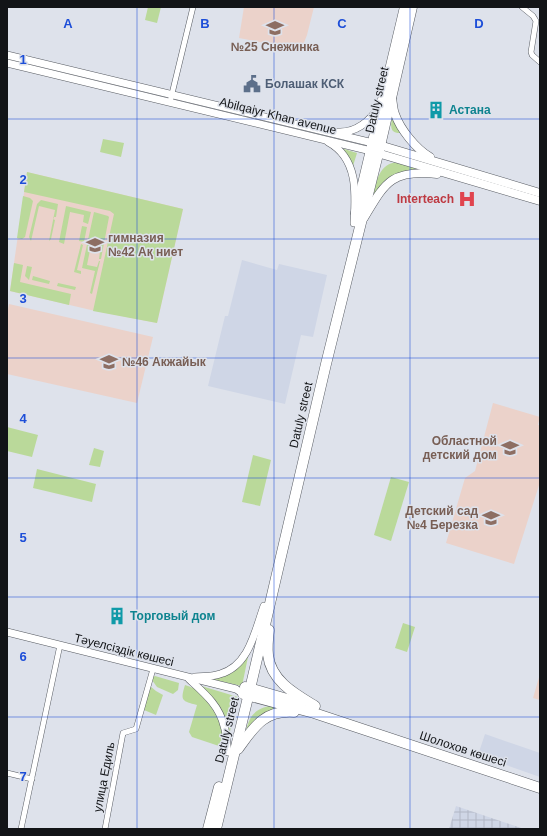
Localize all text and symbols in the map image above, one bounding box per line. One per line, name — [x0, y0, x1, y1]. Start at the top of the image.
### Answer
text: A — [63, 16, 73, 31]
text: B — [200, 16, 210, 31]
text: C — [337, 16, 347, 31]
text: D — [474, 16, 484, 31]
school or university icon: №25 Снежинка — [265, 18, 285, 38]
place label: №25 Снежинка — [231, 40, 319, 54]
text: 1 — [19, 52, 27, 67]
street label: Datuly street — [363, 65, 392, 134]
public building icon: Болашак КСК — [242, 74, 262, 94]
place label: Болашак КСК — [265, 77, 345, 91]
street label: Abilqaiyr Khan avenue — [218, 95, 338, 137]
building icon: Астана — [426, 100, 446, 120]
place label: Астана — [449, 103, 491, 117]
text: 2 — [19, 172, 27, 187]
hospital icon: Interteach — [457, 189, 477, 209]
place label: Interteach — [397, 192, 454, 206]
place label: гимназия №42 Ақ ниет — [108, 231, 183, 259]
school or university icon: гимназия №42 Ақ ниет — [85, 235, 105, 255]
text: 3 — [19, 291, 27, 306]
school or university icon: №46 Акжайык — [99, 352, 119, 372]
place label: №46 Акжайык — [122, 355, 207, 369]
street label: Datuly street — [287, 380, 316, 449]
text: 4 — [19, 411, 27, 426]
place label: Областной детский дом — [423, 434, 497, 462]
school or university icon: Областной детский дом — [500, 438, 520, 458]
place label: Детский сад №4 Березка — [405, 504, 478, 532]
school or university icon: Детский сад №4 Березка — [481, 508, 501, 528]
text: 5 — [19, 530, 27, 545]
building icon: Торговый дом — [107, 606, 127, 626]
place label: Торговый дом — [130, 609, 216, 623]
street label: Тәуелсіздік көшесі — [73, 631, 175, 669]
text: 6 — [19, 649, 27, 664]
street label: Datuly street — [212, 695, 242, 764]
street label: Шолохов көшесі — [418, 728, 508, 770]
street label: улица Едиль — [90, 741, 118, 813]
text: 7 — [19, 769, 27, 784]

